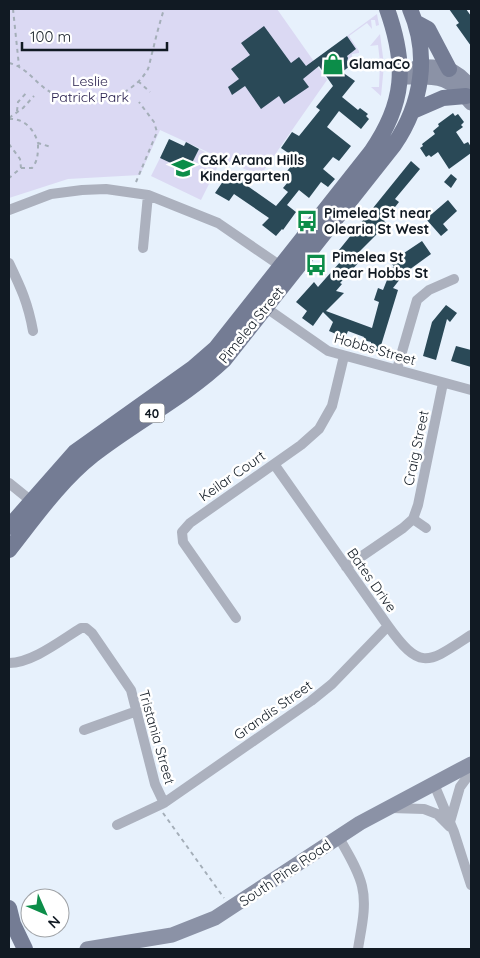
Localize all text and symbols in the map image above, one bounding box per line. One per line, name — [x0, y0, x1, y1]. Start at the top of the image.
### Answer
scale bar — [22, 20, 168, 52]
text: 100 m — [30, 27, 71, 46]
shop icon: GlamaCo — [320, 51, 346, 77]
place label: GlamaCo — [349, 55, 411, 73]
park label: Leslie Patrick Park — [51, 72, 129, 106]
place label: C&K Arana Hills Kindergarten — [200, 151, 304, 185]
school or university icon: C&K Arana Hills Kindergarten — [170, 155, 196, 181]
place label: Pimelea St near Olearia St West — [324, 204, 431, 238]
bus stop icon: Pimelea St near Olearia St West — [294, 208, 320, 234]
place label: Pimelea St near Hobbs St — [332, 248, 429, 282]
bus stop icon: Pimelea St near Hobbs St — [303, 252, 329, 278]
street label: Pimelea Street — [215, 283, 288, 367]
street label: Hobbs Street — [332, 329, 418, 369]
road number: 40 — [140, 403, 164, 422]
street label: Craig Street — [399, 408, 433, 487]
street label: Keilar Court — [195, 446, 269, 505]
street label: Bates Drive — [343, 544, 401, 616]
street label: Grandis Street — [230, 676, 316, 744]
street label: Tristania Street — [135, 688, 179, 787]
street label: South Pine Road — [236, 836, 334, 910]
north arrow — [20, 888, 70, 938]
text: N — [44, 912, 64, 932]

